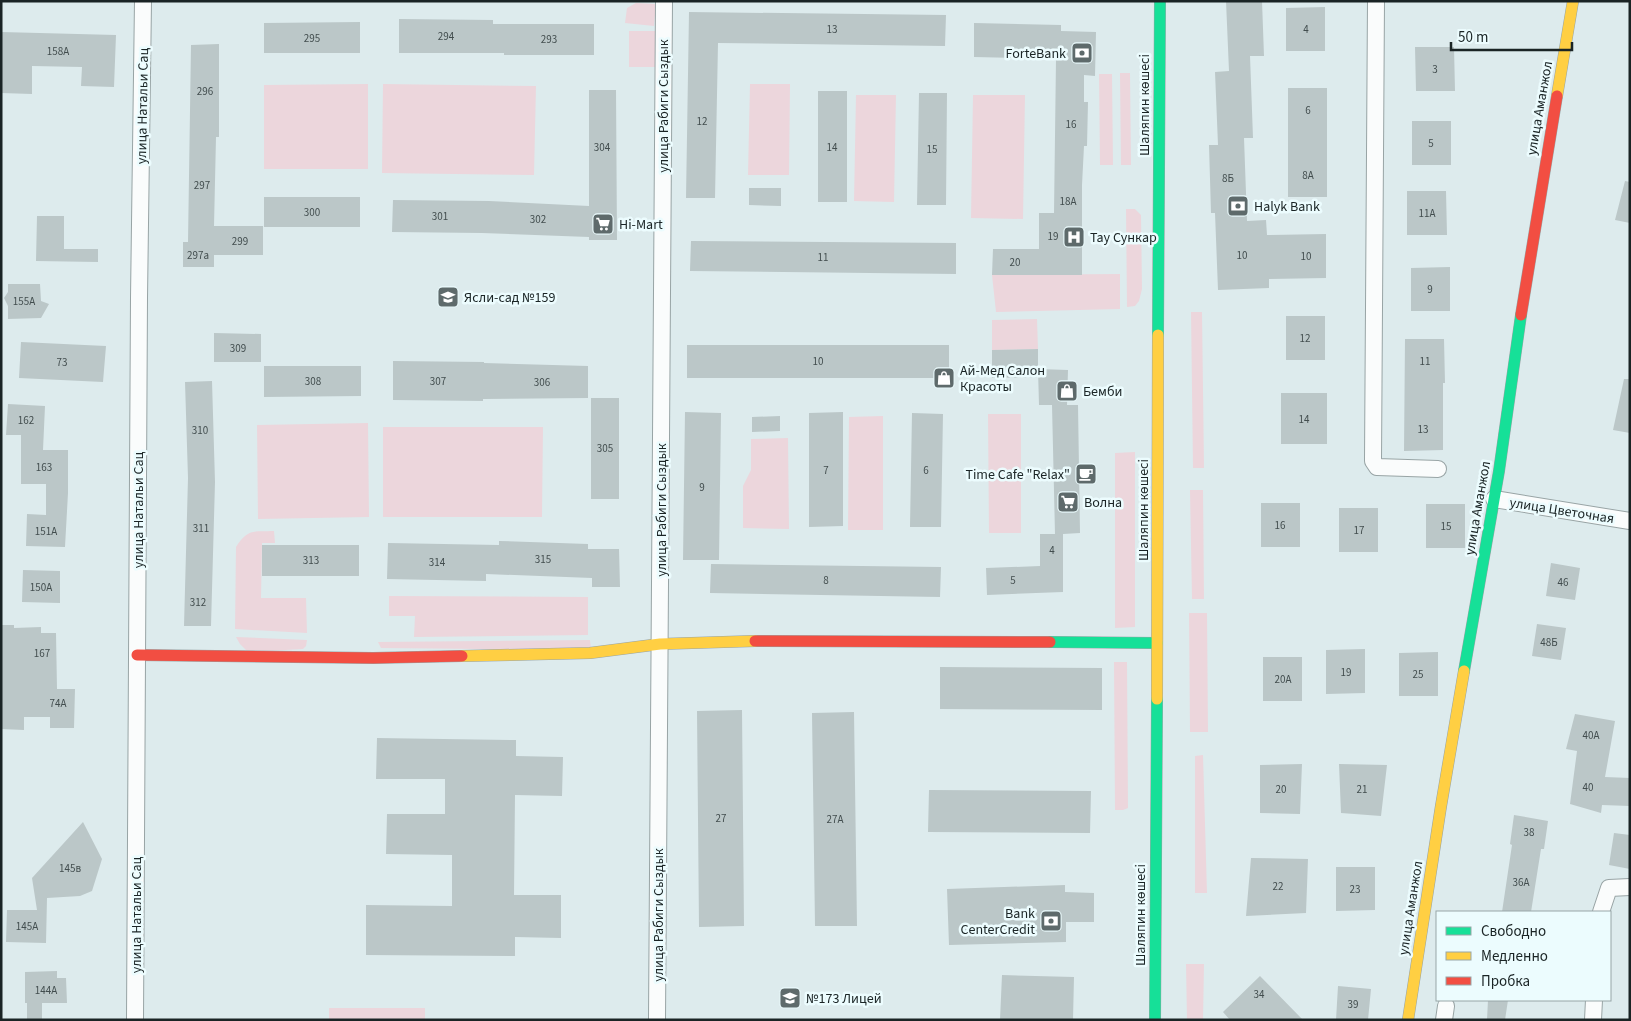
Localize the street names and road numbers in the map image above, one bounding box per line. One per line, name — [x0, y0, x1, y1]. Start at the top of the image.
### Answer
street label: улица Рабиги Сыздык — [654, 39, 674, 173]
street label: улица Натальи Сац — [132, 47, 154, 164]
street label: Шаляпин көшесі — [1135, 54, 1155, 156]
street label: улица Аманжол — [1522, 60, 1558, 157]
street label: улица Рабиги Сыздык — [652, 443, 672, 577]
street label: улица Натальи Сац — [129, 452, 149, 568]
street label: Шаляпин көшесі — [1134, 459, 1154, 561]
street label: улица Аманжол — [1460, 460, 1496, 557]
street label: улица Цветочная — [1508, 493, 1616, 529]
street label: улица Рабиги Сыздык — [649, 848, 669, 982]
street label: улица Натальи Сац — [127, 857, 147, 973]
street label: улица Аманжол — [1394, 860, 1428, 957]
street label: Шаляпин көшесі — [1131, 864, 1151, 966]

